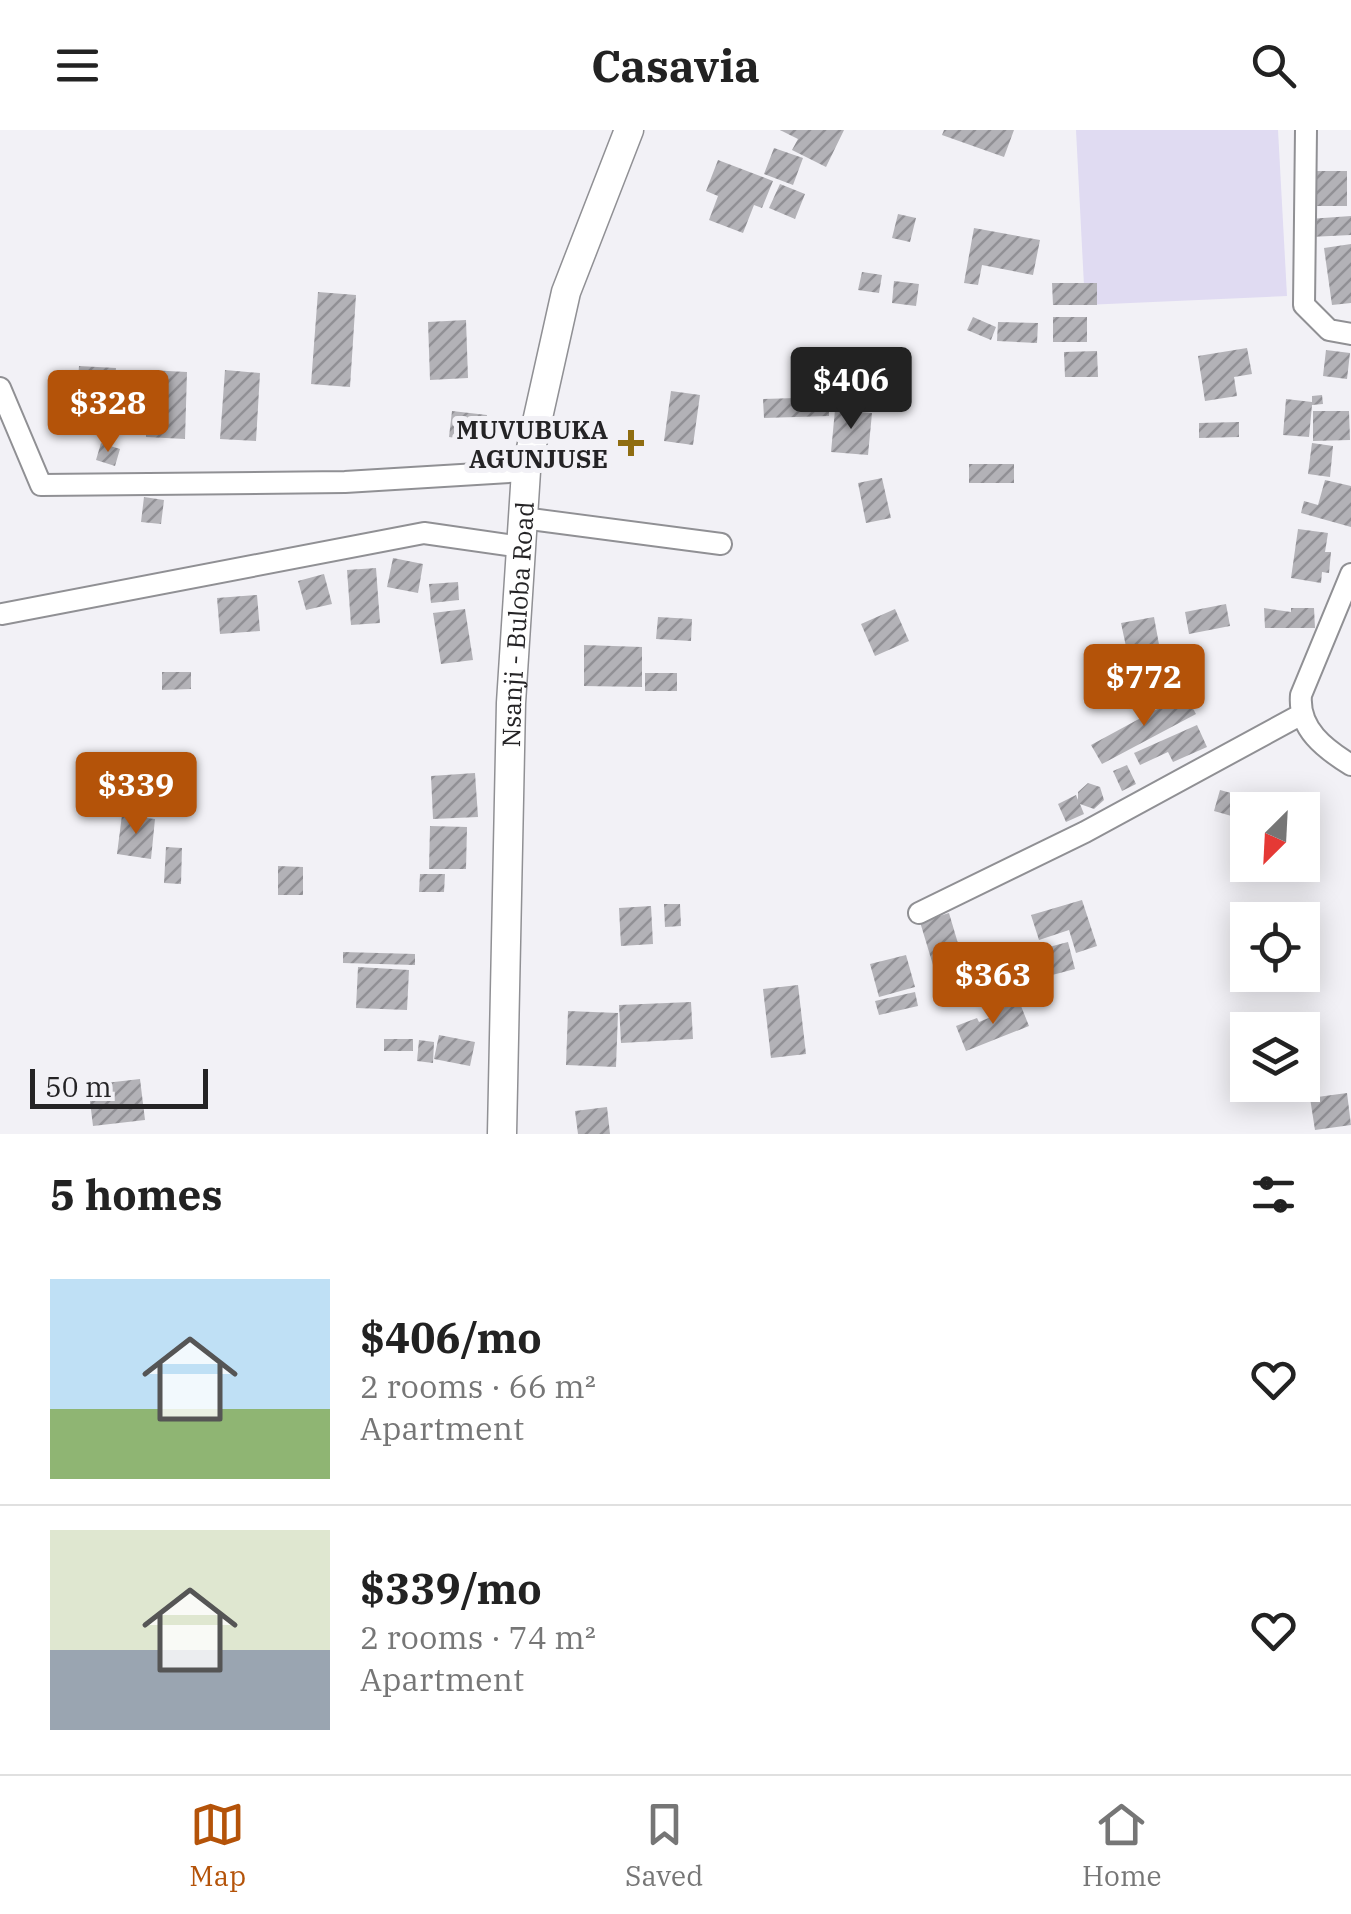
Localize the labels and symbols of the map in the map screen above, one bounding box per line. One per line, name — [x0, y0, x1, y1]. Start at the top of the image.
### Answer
pin: $406 — [792, 347, 910, 432]
pin: $328 — [49, 370, 167, 455]
place label: MUVUBUKA AGUNJUSE — [456, 413, 609, 475]
marker: MUVUBUKA AGUNJUSE — [618, 430, 644, 456]
street label: Nsanji - Buloba Road — [494, 500, 540, 748]
pin: $772 — [1085, 644, 1203, 729]
pin: $339 — [77, 752, 195, 837]
north arrow — [1230, 792, 1320, 882]
pin: $363 — [934, 942, 1052, 1027]
scale bar — [30, 1064, 208, 1108]

